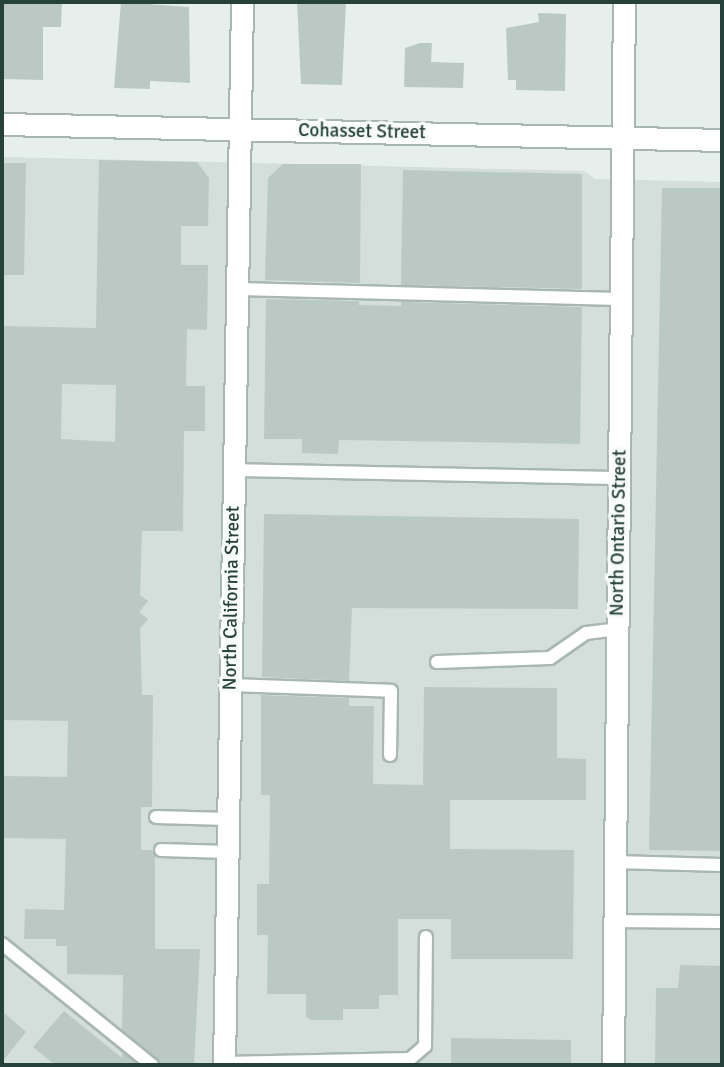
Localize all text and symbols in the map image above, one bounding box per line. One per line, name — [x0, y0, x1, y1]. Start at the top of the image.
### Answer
street label: Cohasset Street — [298, 119, 426, 145]
street label: North Ontario Street — [606, 450, 632, 616]
street label: North California Street — [219, 505, 245, 691]

